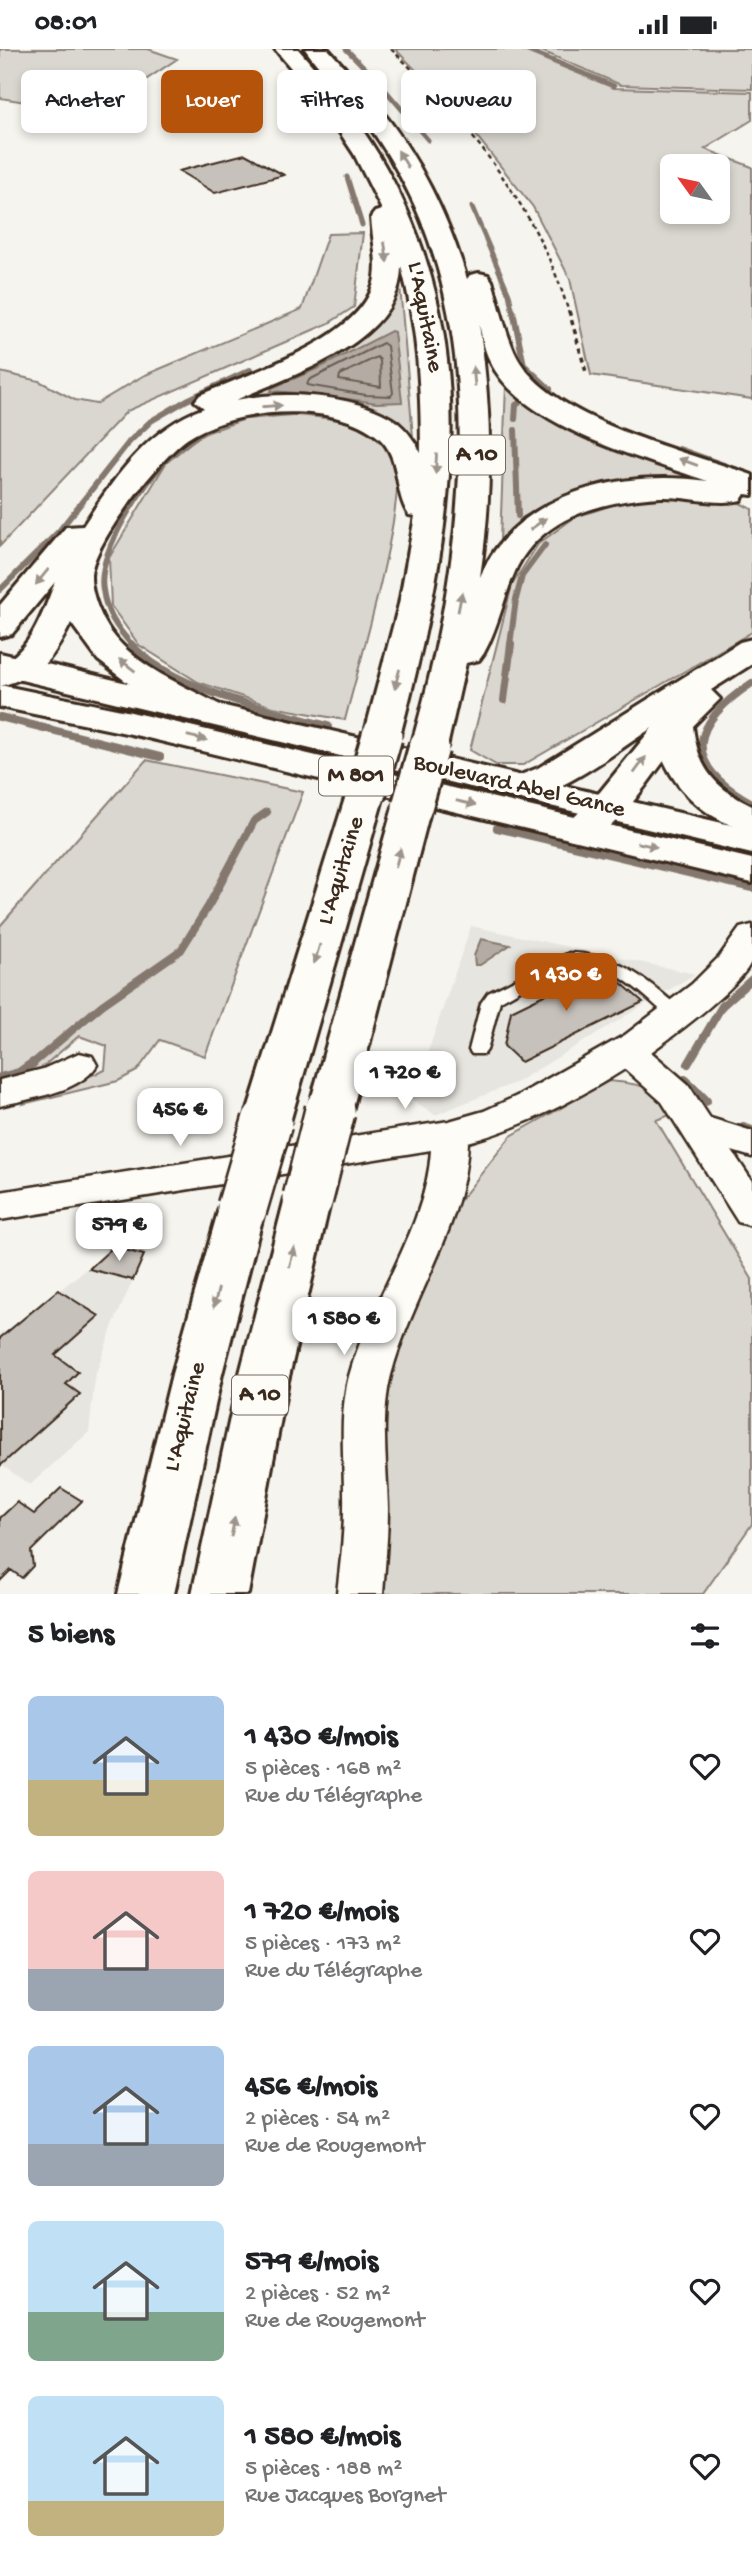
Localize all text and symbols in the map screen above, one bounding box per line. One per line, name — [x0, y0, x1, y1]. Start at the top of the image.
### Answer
text: 08:01 — [35, 9, 97, 40]
chip: Acheter — [21, 70, 147, 133]
chip: Louer — [161, 70, 263, 133]
chip: Filtres — [277, 70, 387, 133]
chip: Nouveau — [401, 70, 536, 133]
one-way arrow — [397, 149, 410, 168]
north arrow — [660, 154, 730, 224]
map controls — [660, 154, 730, 224]
one-way arrow — [381, 241, 392, 263]
street label: L'Aquitaine — [399, 259, 449, 375]
one-way arrow — [468, 365, 479, 387]
one-way arrow — [261, 400, 283, 411]
road number: A 10 — [449, 435, 505, 475]
one-way arrow — [430, 453, 441, 475]
one-way arrow — [678, 456, 699, 467]
one-way arrow — [529, 517, 547, 531]
one-way arrow — [35, 568, 50, 586]
one-way arrow — [455, 591, 466, 613]
one-way arrow — [118, 659, 136, 673]
one-way arrow — [391, 668, 402, 690]
one-way arrow — [186, 733, 208, 744]
street label: Boulevard Abel Gance — [409, 748, 628, 826]
one-way arrow — [633, 756, 647, 774]
road number: M 801 — [319, 757, 393, 796]
one-way arrow — [455, 798, 477, 809]
street label: L'Aquitaine — [312, 813, 372, 929]
one-way arrow — [636, 840, 658, 851]
one-way arrow — [394, 847, 404, 868]
one-way arrow — [311, 944, 321, 965]
pin: 1 430 € — [501, 953, 631, 1013]
text: 1 430 € — [531, 962, 601, 989]
pin: 1 720 € — [340, 1051, 470, 1111]
text: 1 720 € — [370, 1060, 440, 1087]
pin: 456 € — [131, 1089, 229, 1148]
text: 456 € — [153, 1097, 207, 1124]
pin: 579 € — [70, 1203, 168, 1263]
text: 579 € — [92, 1212, 146, 1239]
one-way arrow — [287, 1246, 298, 1268]
one-way arrow — [210, 1287, 221, 1309]
pin: 1 580 € — [279, 1297, 409, 1357]
text: 1 580 € — [308, 1306, 380, 1333]
street label: L'Aquitaine — [158, 1359, 214, 1475]
road number: A 10 — [232, 1375, 288, 1415]
one-way arrow — [227, 1516, 238, 1538]
icon: filters — [686, 1617, 724, 1655]
text: 5 biens — [28, 1619, 114, 1654]
text: 1 430 €/mois — [245, 1721, 398, 1756]
icon: home — [84, 1724, 168, 1808]
icon: heart — [686, 1747, 724, 1785]
text: 5 pièces · 168 m² — [245, 1756, 401, 1783]
text: Rue du Télégraphe — [245, 1783, 422, 1810]
text: 1 720 €/mois — [245, 1896, 398, 1931]
icon: home — [84, 1899, 168, 1983]
icon: heart — [686, 1922, 724, 1960]
text: 5 pièces · 173 m² — [245, 1931, 401, 1958]
text: Rue du Télégraphe — [245, 1958, 422, 1985]
text: 456 €/mois — [245, 2071, 377, 2106]
icon: home — [84, 2074, 168, 2158]
icon: heart — [686, 2097, 724, 2135]
text: 2 pièces · 54 m² — [245, 2106, 390, 2133]
text: Rue de Rougemont — [245, 2133, 424, 2160]
text: 579 €/mois — [245, 2246, 378, 2281]
icon: home — [84, 2249, 168, 2333]
icon: heart — [686, 2272, 724, 2310]
text: 2 pièces · 52 m² — [245, 2281, 390, 2308]
text: Rue de Rougemont — [245, 2308, 424, 2335]
text: 1 580 €/mois — [245, 2421, 400, 2456]
icon: home — [84, 2424, 168, 2508]
icon: heart — [686, 2447, 724, 2485]
text: 5 pièces · 188 m² — [245, 2456, 402, 2483]
text: Rue Jacques Borgnet — [245, 2483, 445, 2510]

